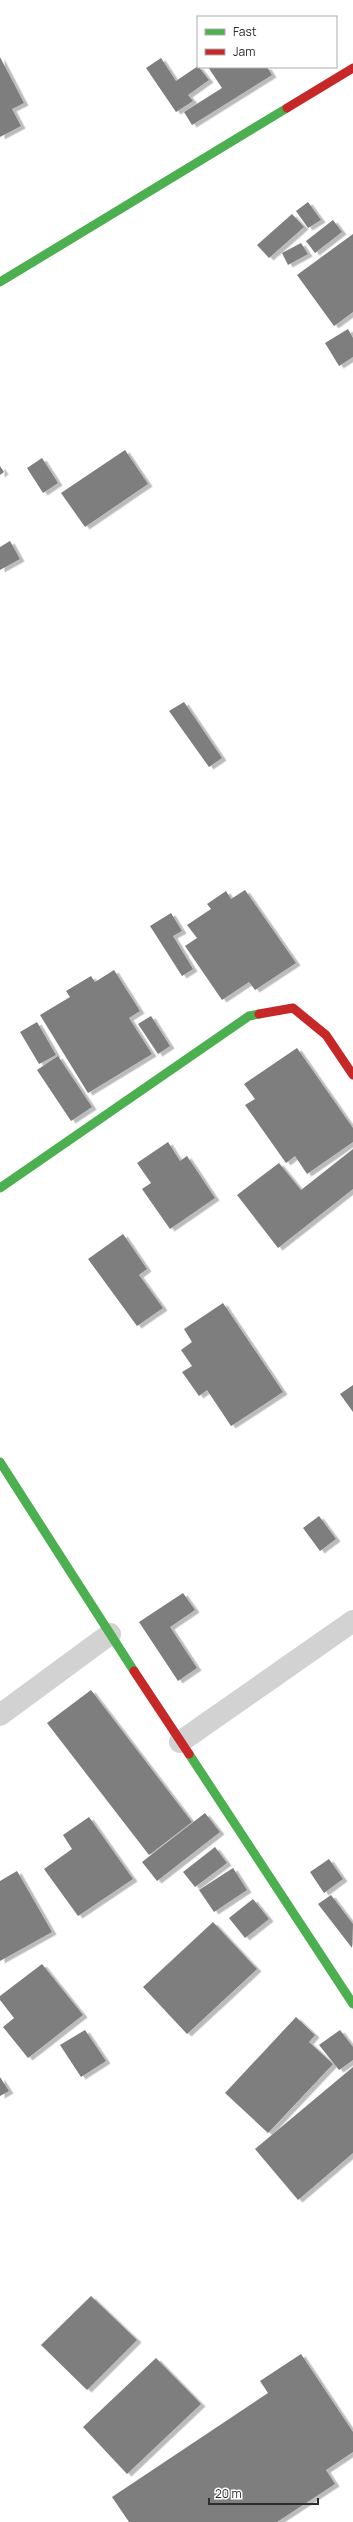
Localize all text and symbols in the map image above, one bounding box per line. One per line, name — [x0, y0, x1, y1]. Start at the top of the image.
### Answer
legend — [197, 16, 337, 68]
text: Fast — [233, 23, 257, 40]
text: Jam — [233, 43, 255, 60]
scale bar — [209, 2480, 318, 2506]
text: 20 m — [215, 2485, 242, 2502]

